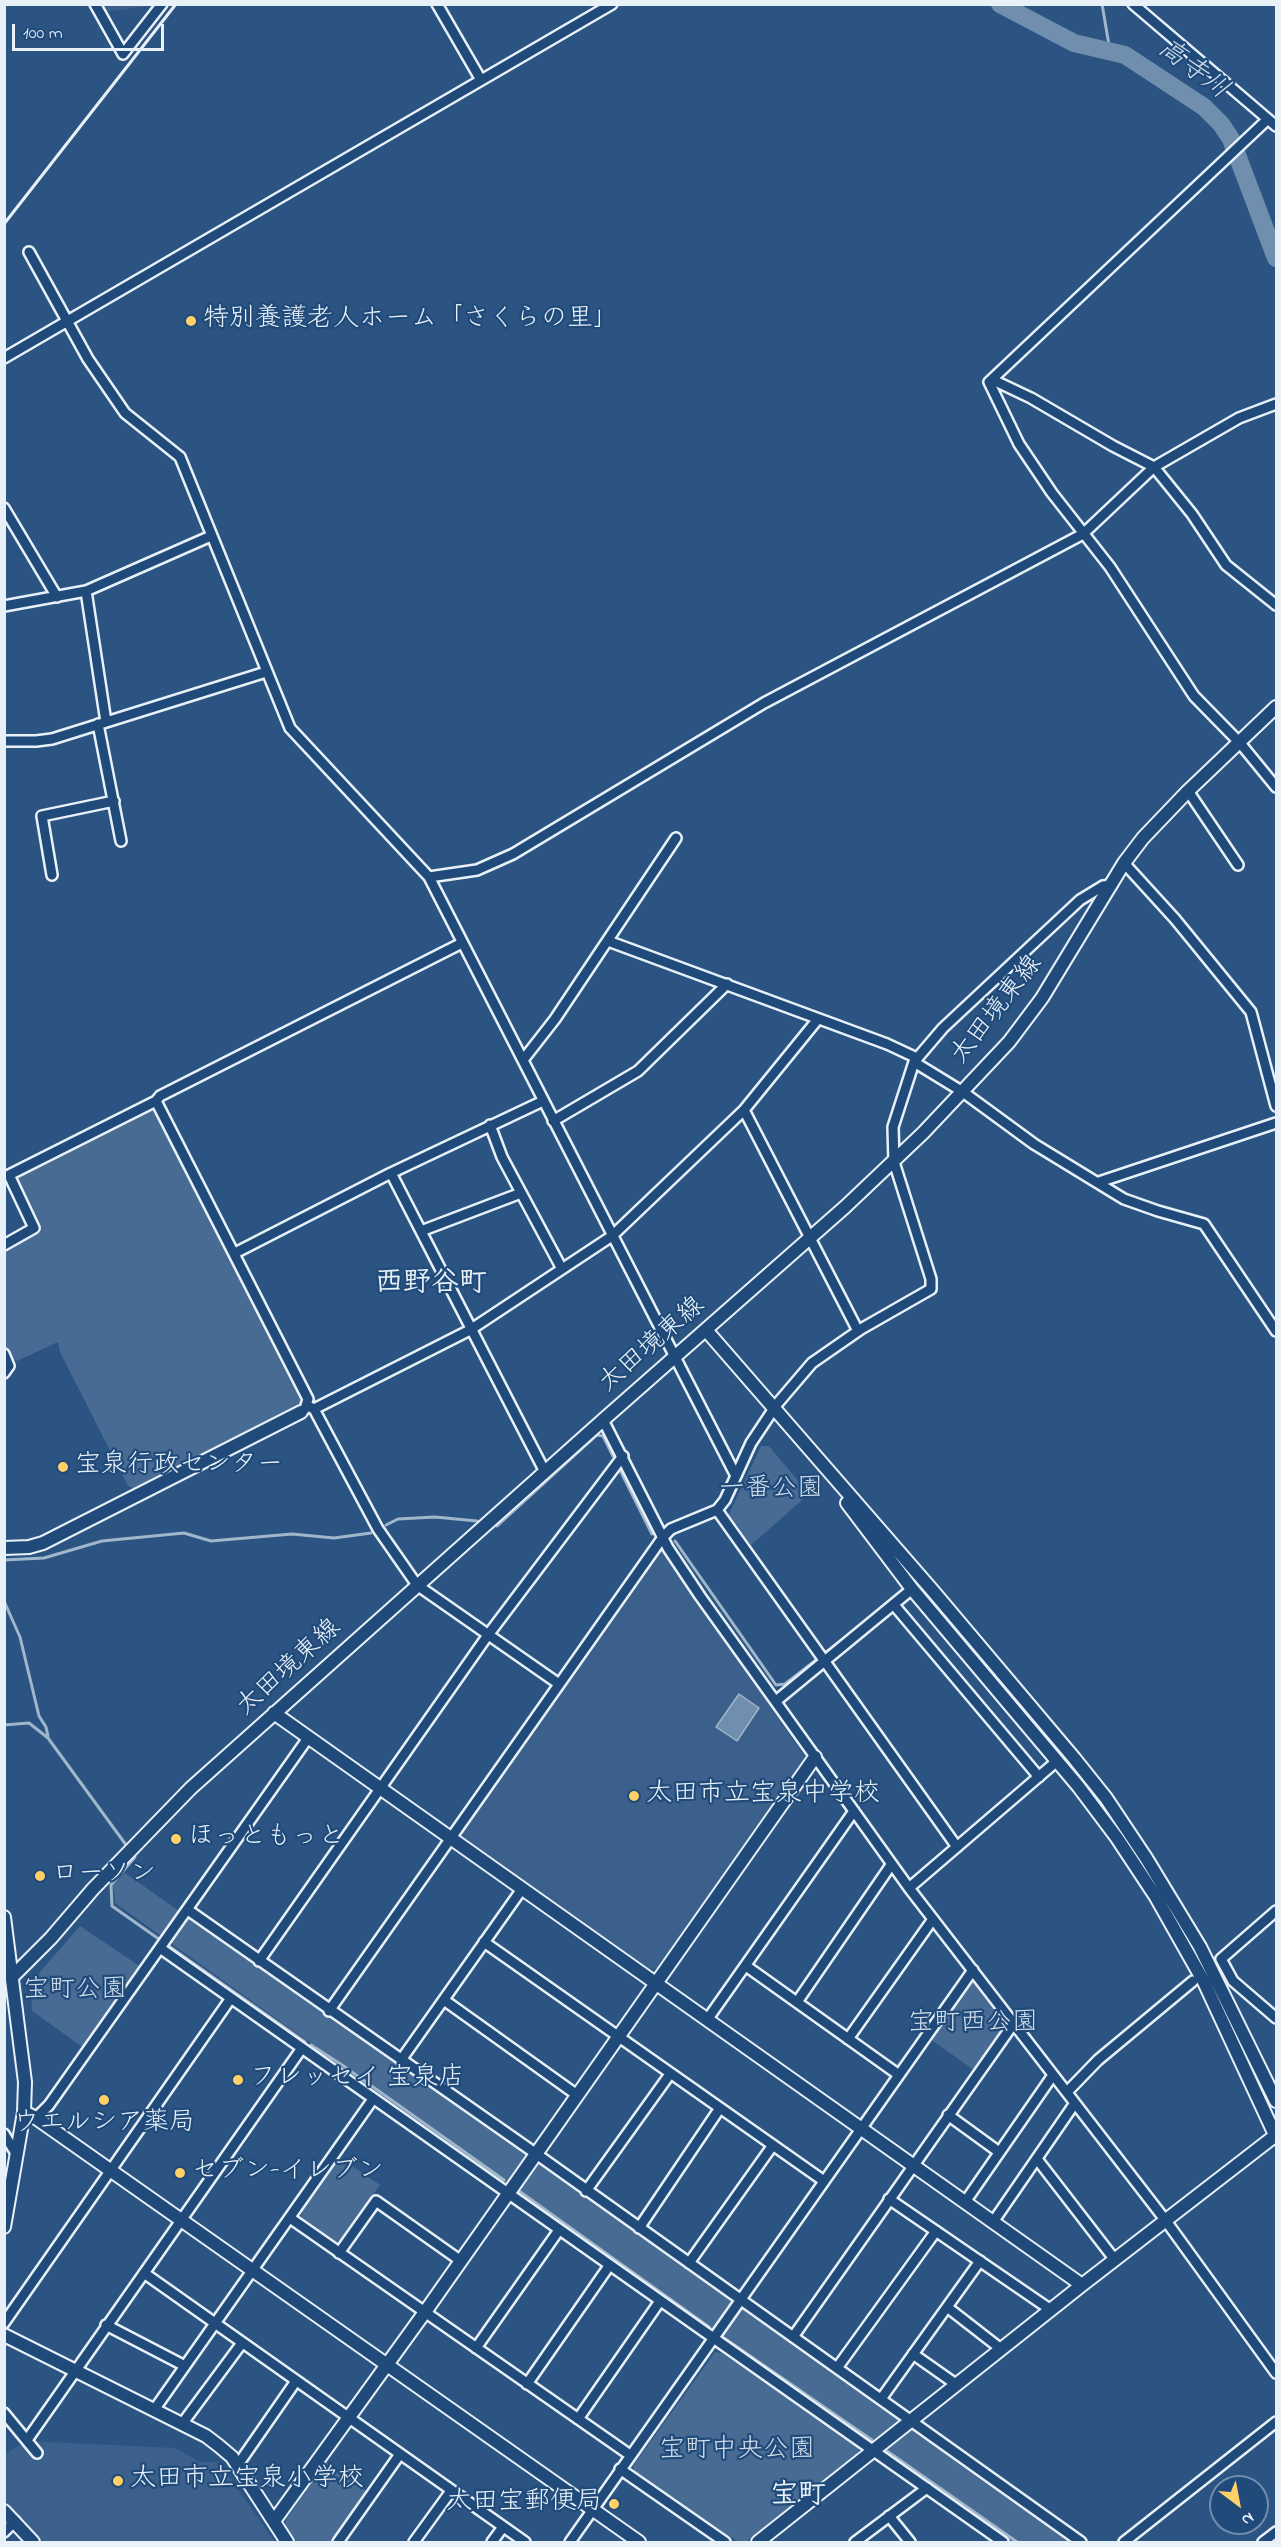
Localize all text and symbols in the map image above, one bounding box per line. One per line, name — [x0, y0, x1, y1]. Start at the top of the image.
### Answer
scale bar — [15, 12, 166, 50]
text: 100 m — [23, 21, 63, 47]
water label: 高寺川 — [1150, 34, 1234, 108]
place label: 特別養護老人ホーム「さくらの里」 — [203, 305, 619, 337]
marker: 特別養護老人ホーム「さくらの里」 — [184, 314, 198, 328]
street label: 太田境東線 — [946, 950, 1050, 1072]
district label: 西野谷町 — [375, 1268, 487, 1302]
street label: 太田境東線 — [594, 1292, 712, 1400]
place label: 宝泉行政センター — [75, 1451, 283, 1483]
marker: 宝泉行政センター — [56, 1460, 70, 1474]
park label: 一番公園 — [719, 1475, 823, 1507]
street label: 太田境東線 — [231, 1614, 349, 1724]
place label: 太田市立宝泉中学校 — [646, 1780, 880, 1812]
marker: 太田市立宝泉中学校 — [627, 1789, 641, 1803]
place label: ほっともっと — [188, 1823, 344, 1855]
marker: ほっともっと — [169, 1832, 183, 1846]
place label: ローソン — [52, 1860, 156, 1892]
marker: ローソン — [33, 1869, 47, 1883]
park label: 宝町公園 — [23, 1976, 127, 2008]
park label: 宝町西公園 — [908, 2009, 1038, 2041]
place label: フレッセイ 宝泉店 — [250, 2064, 464, 2096]
marker: フレッセイ 宝泉店 — [231, 2073, 245, 2087]
marker: ウエルシア薬局 — [97, 2093, 111, 2107]
place label: ウエルシア薬局 — [13, 2109, 195, 2141]
place label: セブン-イレブン — [192, 2157, 384, 2189]
marker: セブン-イレブン — [173, 2166, 187, 2180]
park label: 宝町中央公園 — [659, 2436, 815, 2468]
place label: 太田市立宝泉小学校 — [130, 2465, 364, 2497]
marker: 太田市立宝泉小学校 — [111, 2474, 125, 2488]
north arrow — [1209, 2475, 1269, 2535]
district label: 宝町 — [770, 2480, 826, 2514]
place label: 太田宝郵便局 — [446, 2488, 602, 2520]
marker: 太田宝郵便局 — [607, 2497, 621, 2511]
text: N — [1237, 2506, 1258, 2532]

